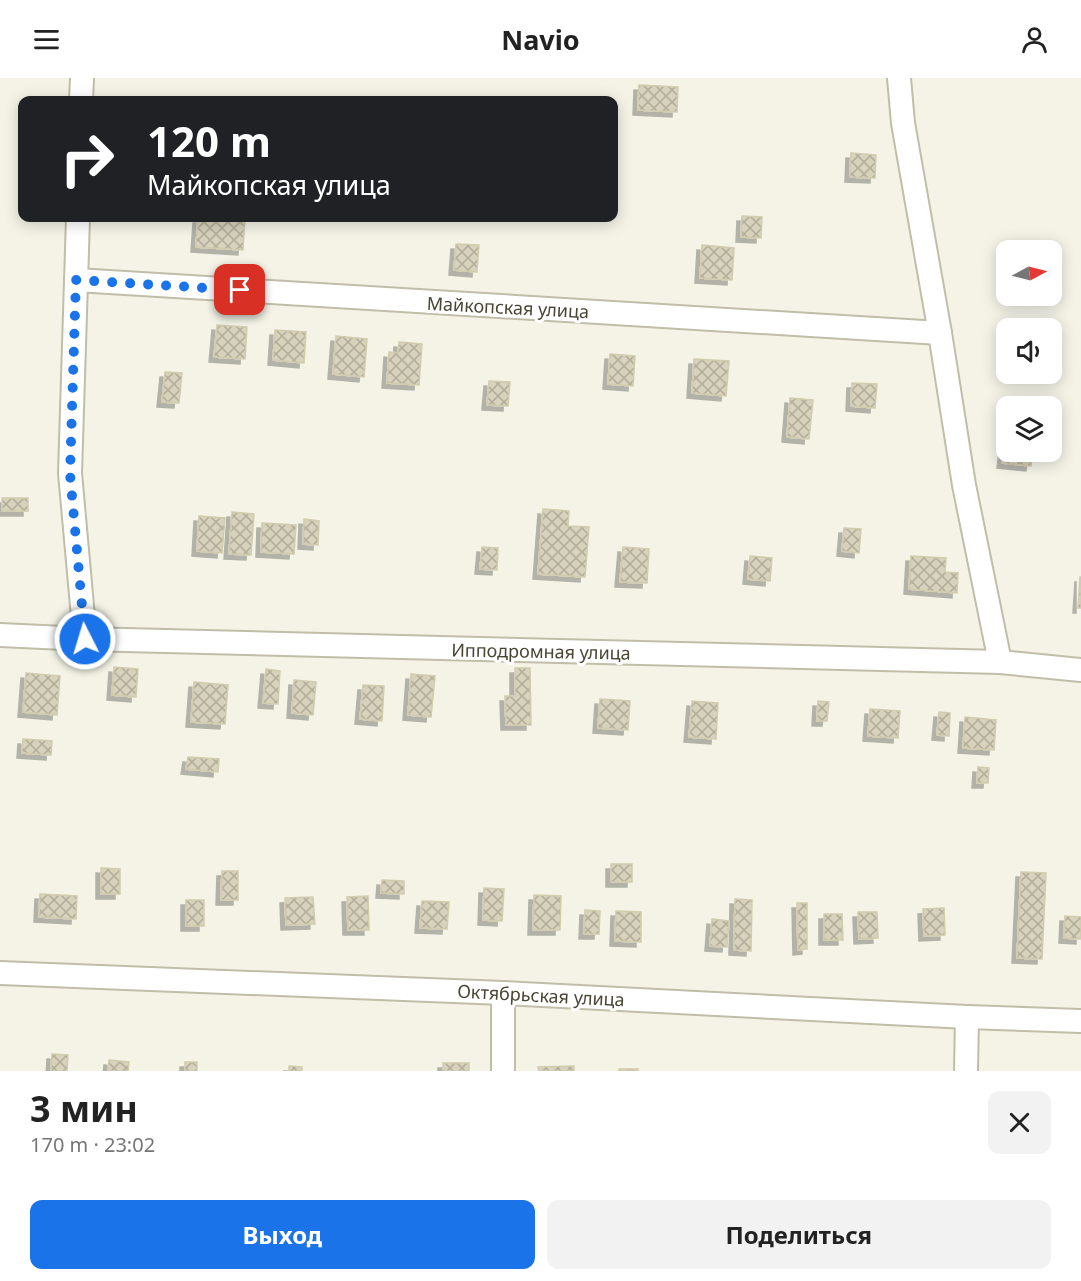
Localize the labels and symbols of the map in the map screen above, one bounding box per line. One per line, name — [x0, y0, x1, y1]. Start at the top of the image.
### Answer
north arrow — [996, 240, 1062, 306]
pin — [214, 264, 265, 315]
street label: Майкопская улица — [426, 291, 590, 323]
position arrow — [53, 607, 117, 671]
street label: Ипподромная улица — [451, 637, 631, 665]
street label: Октябрьская улица — [457, 979, 625, 1011]

